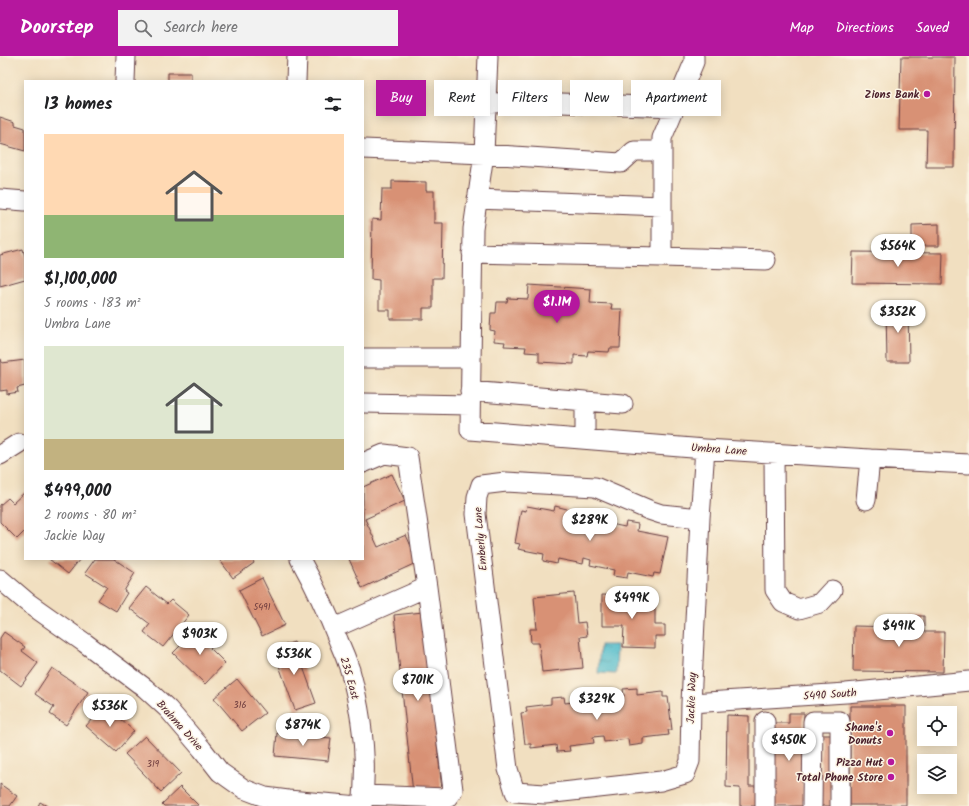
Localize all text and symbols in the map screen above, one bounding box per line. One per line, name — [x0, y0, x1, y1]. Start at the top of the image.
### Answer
search box — [118, 10, 398, 46]
text: Doorstep — [20, 13, 94, 43]
text: Search here — [164, 16, 238, 40]
icon: search — [132, 17, 154, 39]
text: Map — [789, 17, 814, 39]
text: Directions — [836, 17, 894, 39]
text: Saved — [916, 17, 949, 39]
chip: Buy — [376, 80, 426, 116]
chip: Rent — [434, 80, 490, 116]
chip: Filters — [498, 80, 562, 116]
chip: New — [570, 80, 623, 116]
chip: Apartment — [631, 80, 721, 116]
place label: Zions Bank — [865, 86, 920, 104]
marker: Zions Bank — [922, 89, 932, 99]
text: 13 homes — [44, 91, 112, 118]
icon: filters — [322, 93, 344, 115]
icon: home — [158, 160, 230, 232]
pin: $564K — [870, 234, 926, 268]
text: $564K — [880, 236, 916, 257]
text: $1,100,000 — [44, 266, 117, 293]
pin: $1.1M — [529, 290, 585, 324]
text: $1.1M — [543, 292, 571, 313]
text: 5 rooms · 183 m² — [44, 293, 141, 314]
pin: $352K — [870, 300, 926, 334]
text: $352K — [880, 302, 916, 323]
text: Umbra Lane — [44, 314, 111, 335]
icon: home — [158, 372, 230, 444]
street label: Umbra Lane — [690, 439, 748, 461]
text: $499,000 — [44, 478, 111, 505]
text: 2 rooms · 80 m² — [44, 505, 136, 526]
street label: Emberly Lane — [469, 506, 493, 571]
pin: $289K — [562, 508, 618, 542]
text: $289K — [571, 510, 609, 531]
text: Jackie Way — [44, 526, 105, 547]
pin: $499K — [604, 586, 660, 620]
text: $499K — [614, 588, 650, 609]
house number: 5491 — [253, 600, 271, 615]
pin: $491K — [871, 614, 927, 648]
text: $491K — [882, 616, 916, 637]
pin: $903K — [172, 622, 228, 656]
text: $903K — [182, 624, 218, 645]
pin: $536K — [266, 642, 322, 676]
text: $536K — [276, 644, 312, 665]
street label: 235 East — [334, 655, 364, 702]
pin: $701K — [390, 668, 446, 702]
text: $701K — [402, 670, 434, 691]
street label: Jackie Way — [682, 671, 702, 724]
street label: 5490 South — [803, 684, 857, 706]
pin: $329K — [569, 687, 625, 721]
text: $329K — [579, 689, 615, 710]
pin: $536K — [82, 694, 138, 728]
text: $536K — [92, 696, 128, 717]
street label: Brahma Drive — [151, 696, 207, 755]
house number: 316 — [234, 698, 246, 713]
map controls — [917, 706, 957, 794]
button: locate — [917, 706, 957, 746]
pin: $874K — [275, 713, 331, 747]
text: $874K — [285, 715, 321, 736]
place label: Shane's Donuts — [845, 719, 883, 750]
pin: $450K — [761, 728, 817, 762]
marker: Shane's Donuts — [885, 728, 895, 738]
text: $450K — [771, 730, 807, 751]
place label: Pizza Hut — [836, 754, 884, 772]
button: layers — [917, 754, 957, 794]
house number: 319 — [147, 757, 160, 772]
marker: Pizza Hut — [886, 757, 896, 767]
place label: Total Phone Store — [796, 769, 884, 787]
marker: Total Phone Store — [886, 772, 896, 782]

